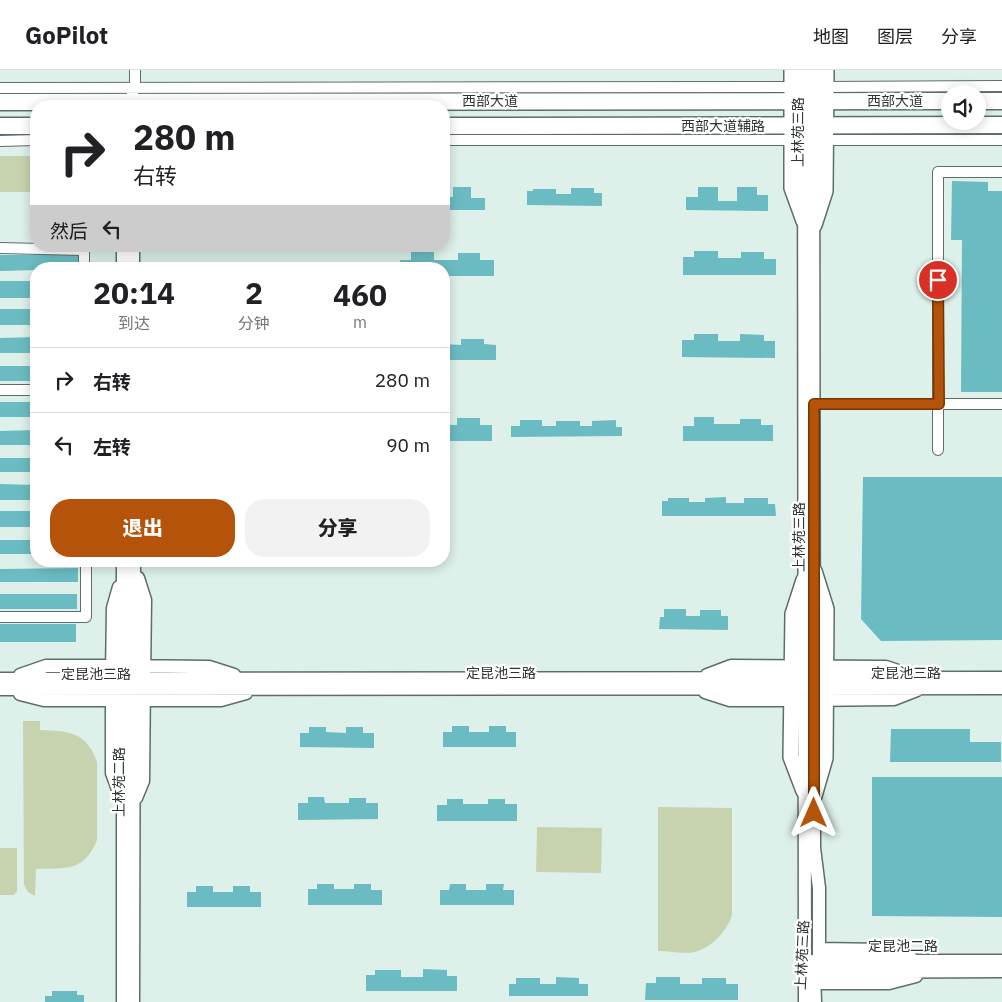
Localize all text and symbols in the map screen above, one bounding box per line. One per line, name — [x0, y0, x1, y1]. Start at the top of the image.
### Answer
text: GoPilot — [25, 19, 108, 51]
text: 地图 — [813, 25, 849, 48]
text: 图层 — [877, 25, 913, 48]
text: 分享 — [941, 25, 977, 48]
map controls — [941, 85, 986, 130]
button: sound — [941, 85, 986, 130]
street label: 西部大道 — [462, 92, 518, 110]
street label: 西部大道 — [867, 92, 923, 110]
street label: 上林苑三路 — [789, 97, 807, 167]
text: 280 m — [133, 114, 236, 160]
street label: 西部大道辅路 — [681, 117, 765, 135]
icon: right — [50, 120, 115, 185]
text: 右转 — [133, 161, 177, 190]
icon: left — [98, 215, 126, 243]
text: 然后 — [50, 219, 88, 243]
pin — [917, 259, 959, 301]
icon: arrive — [924, 266, 952, 294]
text: 20:14 — [93, 273, 175, 312]
text: 2 — [245, 273, 263, 312]
text: 460 — [333, 275, 387, 314]
text: m — [353, 312, 367, 332]
text: 到达 — [118, 313, 150, 333]
text: 分钟 — [238, 313, 270, 333]
icon: right — [50, 366, 78, 394]
text: 280 m — [375, 368, 430, 392]
text: 右转 — [93, 370, 131, 394]
icon: left — [50, 431, 78, 459]
text: 90 m — [386, 433, 430, 457]
text: 左转 — [93, 435, 131, 459]
button: 退出 — [50, 499, 235, 557]
button: 分享 — [245, 499, 430, 557]
street label: 上林苑三路 — [790, 502, 808, 572]
street label: 定昆池三路 — [466, 664, 536, 682]
street label: 定昆池三路 — [871, 664, 941, 682]
street label: 定昆池三路 — [61, 665, 131, 683]
street label: 上林苑二路 — [110, 747, 128, 817]
position arrow — [787, 786, 839, 838]
street label: 上林苑三路 — [791, 920, 813, 990]
street label: 定昆池二路 — [868, 937, 938, 955]

